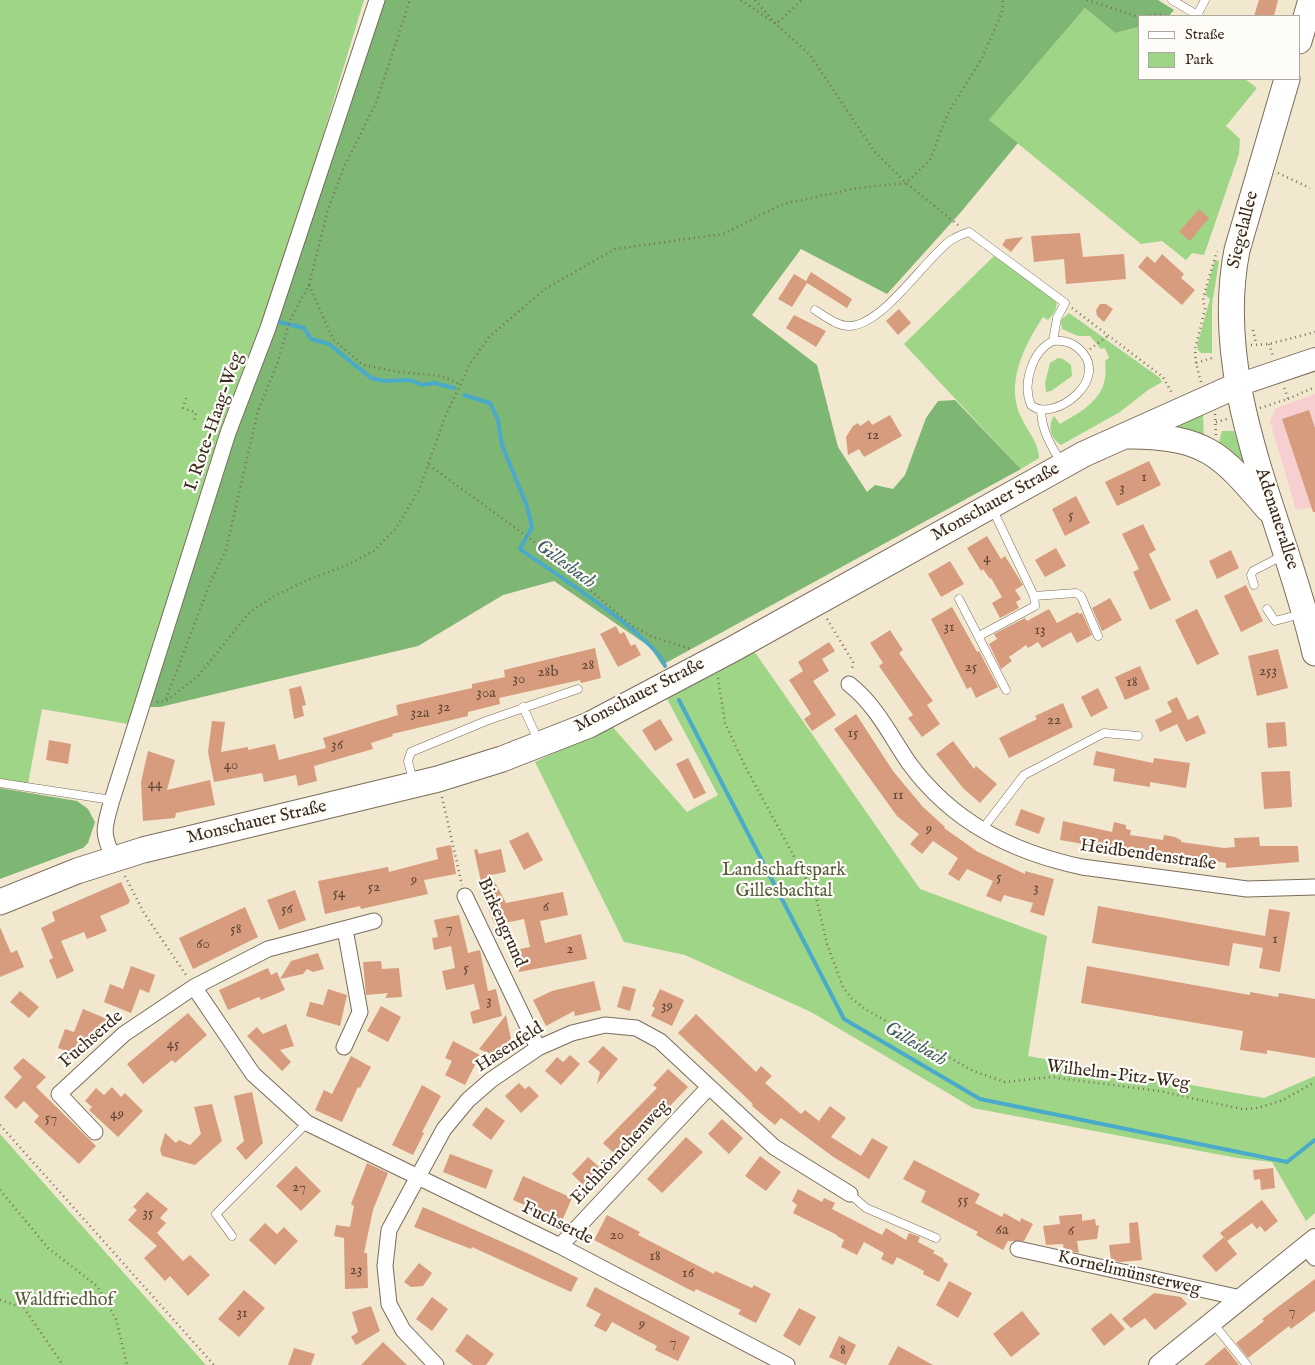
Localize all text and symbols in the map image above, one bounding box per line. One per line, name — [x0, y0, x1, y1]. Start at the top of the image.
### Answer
legend — [1138, 15, 1300, 80]
text: Straße — [1185, 25, 1224, 44]
text: Park — [1185, 50, 1214, 69]
street label: Siegelallee — [1224, 189, 1264, 271]
street label: I. Rote-Haag-Weg — [181, 350, 249, 494]
house number: 12 — [867, 427, 879, 445]
street label: Monschauer Straße — [928, 459, 1064, 547]
street label: Adenauerallee — [1249, 465, 1303, 573]
house number: 1 — [1141, 469, 1147, 487]
house number: 3 — [1119, 480, 1125, 498]
house number: 5 — [1068, 507, 1074, 525]
water label: Gillesbach — [531, 536, 599, 594]
house number: 4 — [983, 550, 991, 568]
house number: 31 — [943, 619, 955, 637]
house number: 13 — [1034, 622, 1046, 640]
street label: Monschauer Straße — [571, 654, 709, 738]
house number: 28 — [582, 657, 594, 675]
house number: 25 — [965, 659, 977, 677]
house number: 253 — [1259, 663, 1277, 681]
house number: 28b — [538, 664, 558, 682]
house number: 30 — [513, 671, 525, 689]
house number: 18 — [1126, 674, 1138, 692]
house number: 30a — [476, 685, 496, 703]
house number: 32 — [438, 699, 450, 717]
house number: 32a — [410, 705, 430, 723]
house number: 22 — [1047, 712, 1061, 730]
house number: 15 — [847, 725, 859, 743]
house number: 36 — [331, 737, 343, 755]
house number: 40 — [224, 757, 238, 775]
house number: 44 — [148, 776, 162, 794]
house number: 11 — [892, 787, 904, 805]
street label: Monschauer Straße — [185, 796, 329, 850]
house number: 9 — [926, 821, 932, 839]
street label: Heidbendenstraße — [1079, 836, 1217, 876]
park label: Landschaftspark Gillesbachtal — [722, 860, 846, 902]
house number: 5 — [996, 869, 1002, 887]
house number: 9 — [411, 872, 417, 890]
street label: Birkengrund — [472, 875, 530, 971]
house number: 52 — [368, 879, 380, 897]
house number: 3 — [1033, 880, 1039, 898]
house number: 54 — [333, 885, 345, 903]
house number: 6 — [543, 899, 549, 917]
house number: 56 — [281, 901, 293, 919]
house number: 7 — [445, 920, 453, 938]
house number: 58 — [230, 921, 242, 939]
house number: 1 — [1272, 931, 1278, 949]
house number: 60 — [196, 936, 210, 954]
house number: 2 — [566, 941, 574, 959]
house number: 5 — [463, 960, 469, 978]
house number: 3 — [486, 993, 492, 1011]
house number: 39 — [661, 998, 673, 1016]
street label: Fuchserde — [56, 1007, 128, 1073]
street label: Hasenfeld — [472, 1018, 548, 1078]
water label: Gillesbach — [880, 1018, 950, 1072]
house number: 45 — [167, 1036, 179, 1054]
street label: Wilhelm-Pitz-Weg — [1045, 1056, 1191, 1096]
street label: Eichhörnchenweg — [567, 1096, 675, 1210]
house number: 49 — [110, 1106, 124, 1124]
house number: 57 — [45, 1110, 57, 1128]
house number: 27 — [292, 1179, 306, 1197]
house number: 55 — [958, 1192, 968, 1210]
street label: Fuchserde — [518, 1197, 596, 1251]
house number: 35 — [142, 1205, 154, 1223]
house number: 6a — [996, 1222, 1008, 1240]
house number: 6 — [1068, 1223, 1074, 1241]
house number: 20 — [610, 1227, 624, 1245]
street label: Kornelimünsterweg — [1055, 1247, 1203, 1301]
house number: 18 — [649, 1248, 661, 1266]
house number: 23 — [350, 1262, 362, 1280]
house number: 16 — [682, 1265, 694, 1283]
park label: Waldfriedhof — [14, 1290, 114, 1312]
house number: 7 — [1288, 1303, 1296, 1321]
house number: 31 — [236, 1305, 248, 1323]
house number: 9 — [639, 1316, 645, 1334]
house number: 7 — [669, 1334, 677, 1352]
house number: 8 — [840, 1342, 846, 1360]

